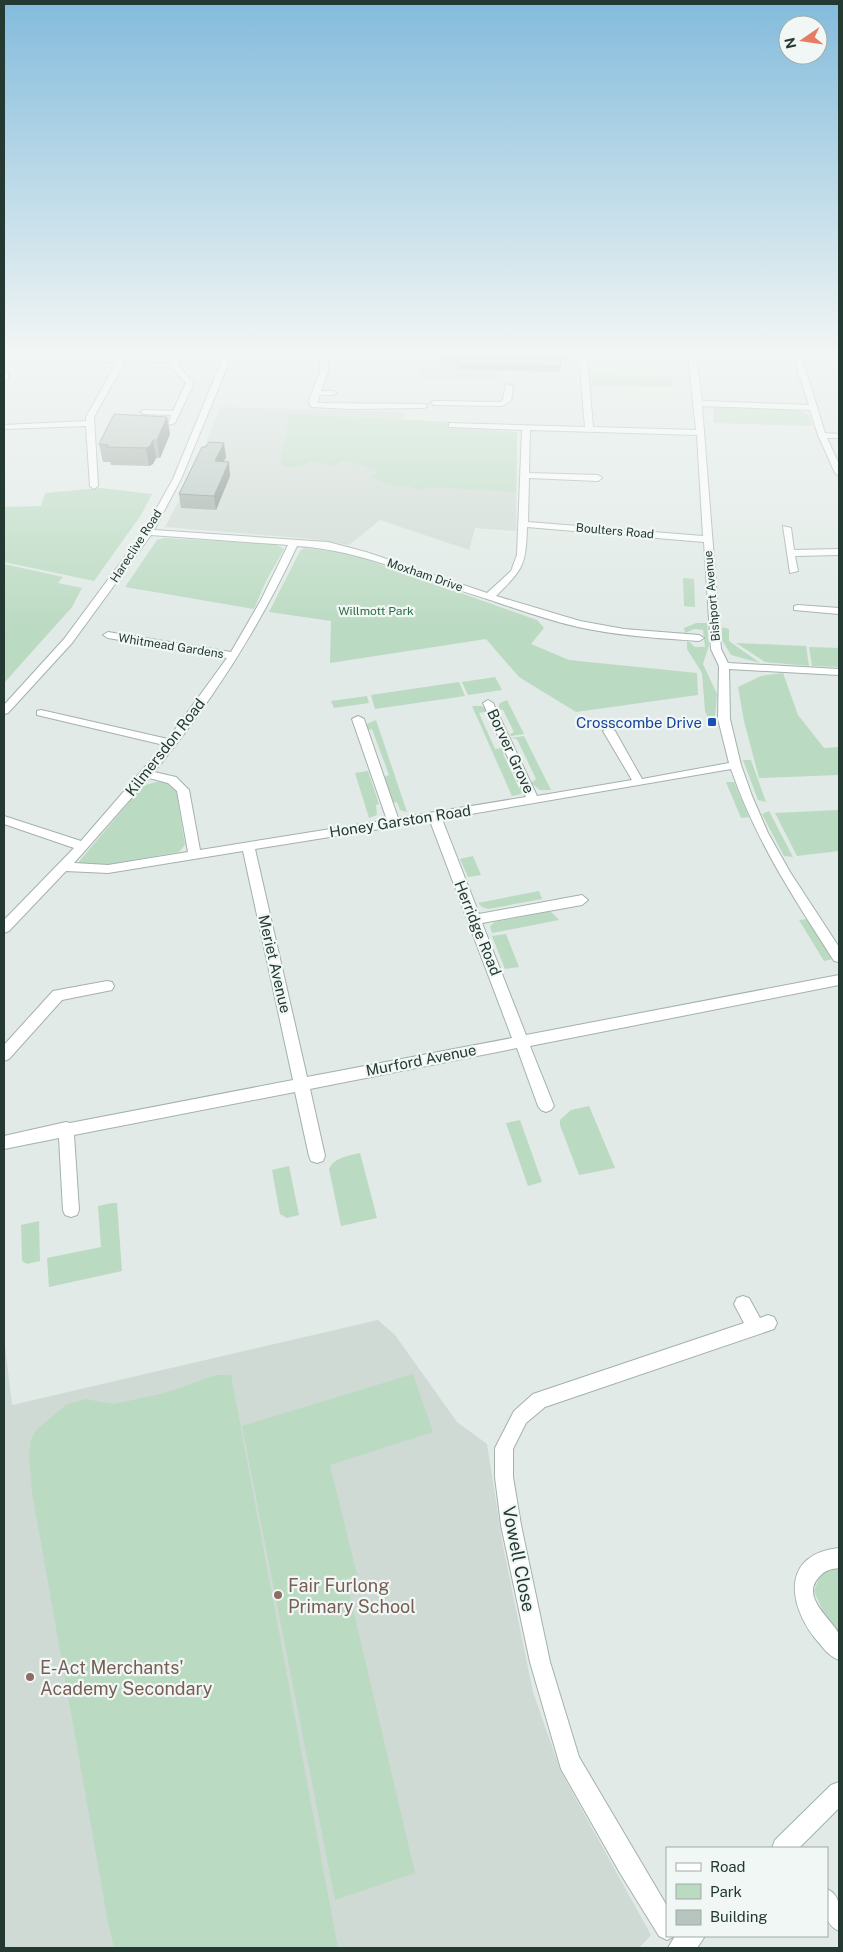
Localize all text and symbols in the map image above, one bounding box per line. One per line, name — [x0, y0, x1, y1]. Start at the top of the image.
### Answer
north arrow — [778, 15, 828, 65]
text: N — [781, 36, 799, 50]
street label: Hareclive Road — [107, 507, 165, 585]
street label: Boulters Road — [575, 521, 655, 541]
street label: Bishport Avenue — [701, 550, 723, 642]
street label: Moxham Drive — [385, 555, 465, 595]
park label: Willmott Park — [338, 604, 414, 618]
street label: Whitmead Gardens — [117, 631, 225, 661]
street label: Kilmersdon Road — [122, 695, 208, 799]
street label: Borver Grove — [484, 706, 538, 796]
place label: Crosscombe Drive — [576, 714, 702, 731]
marker: Crosscombe Drive — [706, 716, 718, 728]
street label: Honey Garston Road — [328, 801, 472, 841]
street label: Herridge Road — [451, 878, 505, 978]
street label: Meriet Avenue — [255, 913, 295, 1015]
street label: Murford Avenue — [364, 1041, 478, 1079]
street label: Vowell Close — [498, 1504, 540, 1614]
place label: Fair Furlong Primary School — [288, 1575, 416, 1617]
marker: Fair Furlong Primary School — [272, 1589, 284, 1601]
place label: E-Act Merchants' Academy Secondary — [40, 1657, 213, 1699]
marker: E-Act Merchants' Academy Secondary — [24, 1671, 36, 1683]
legend — [666, 1847, 828, 1937]
text: Road — [710, 1858, 746, 1875]
text: Park — [710, 1883, 742, 1900]
text: Building — [710, 1908, 768, 1925]

